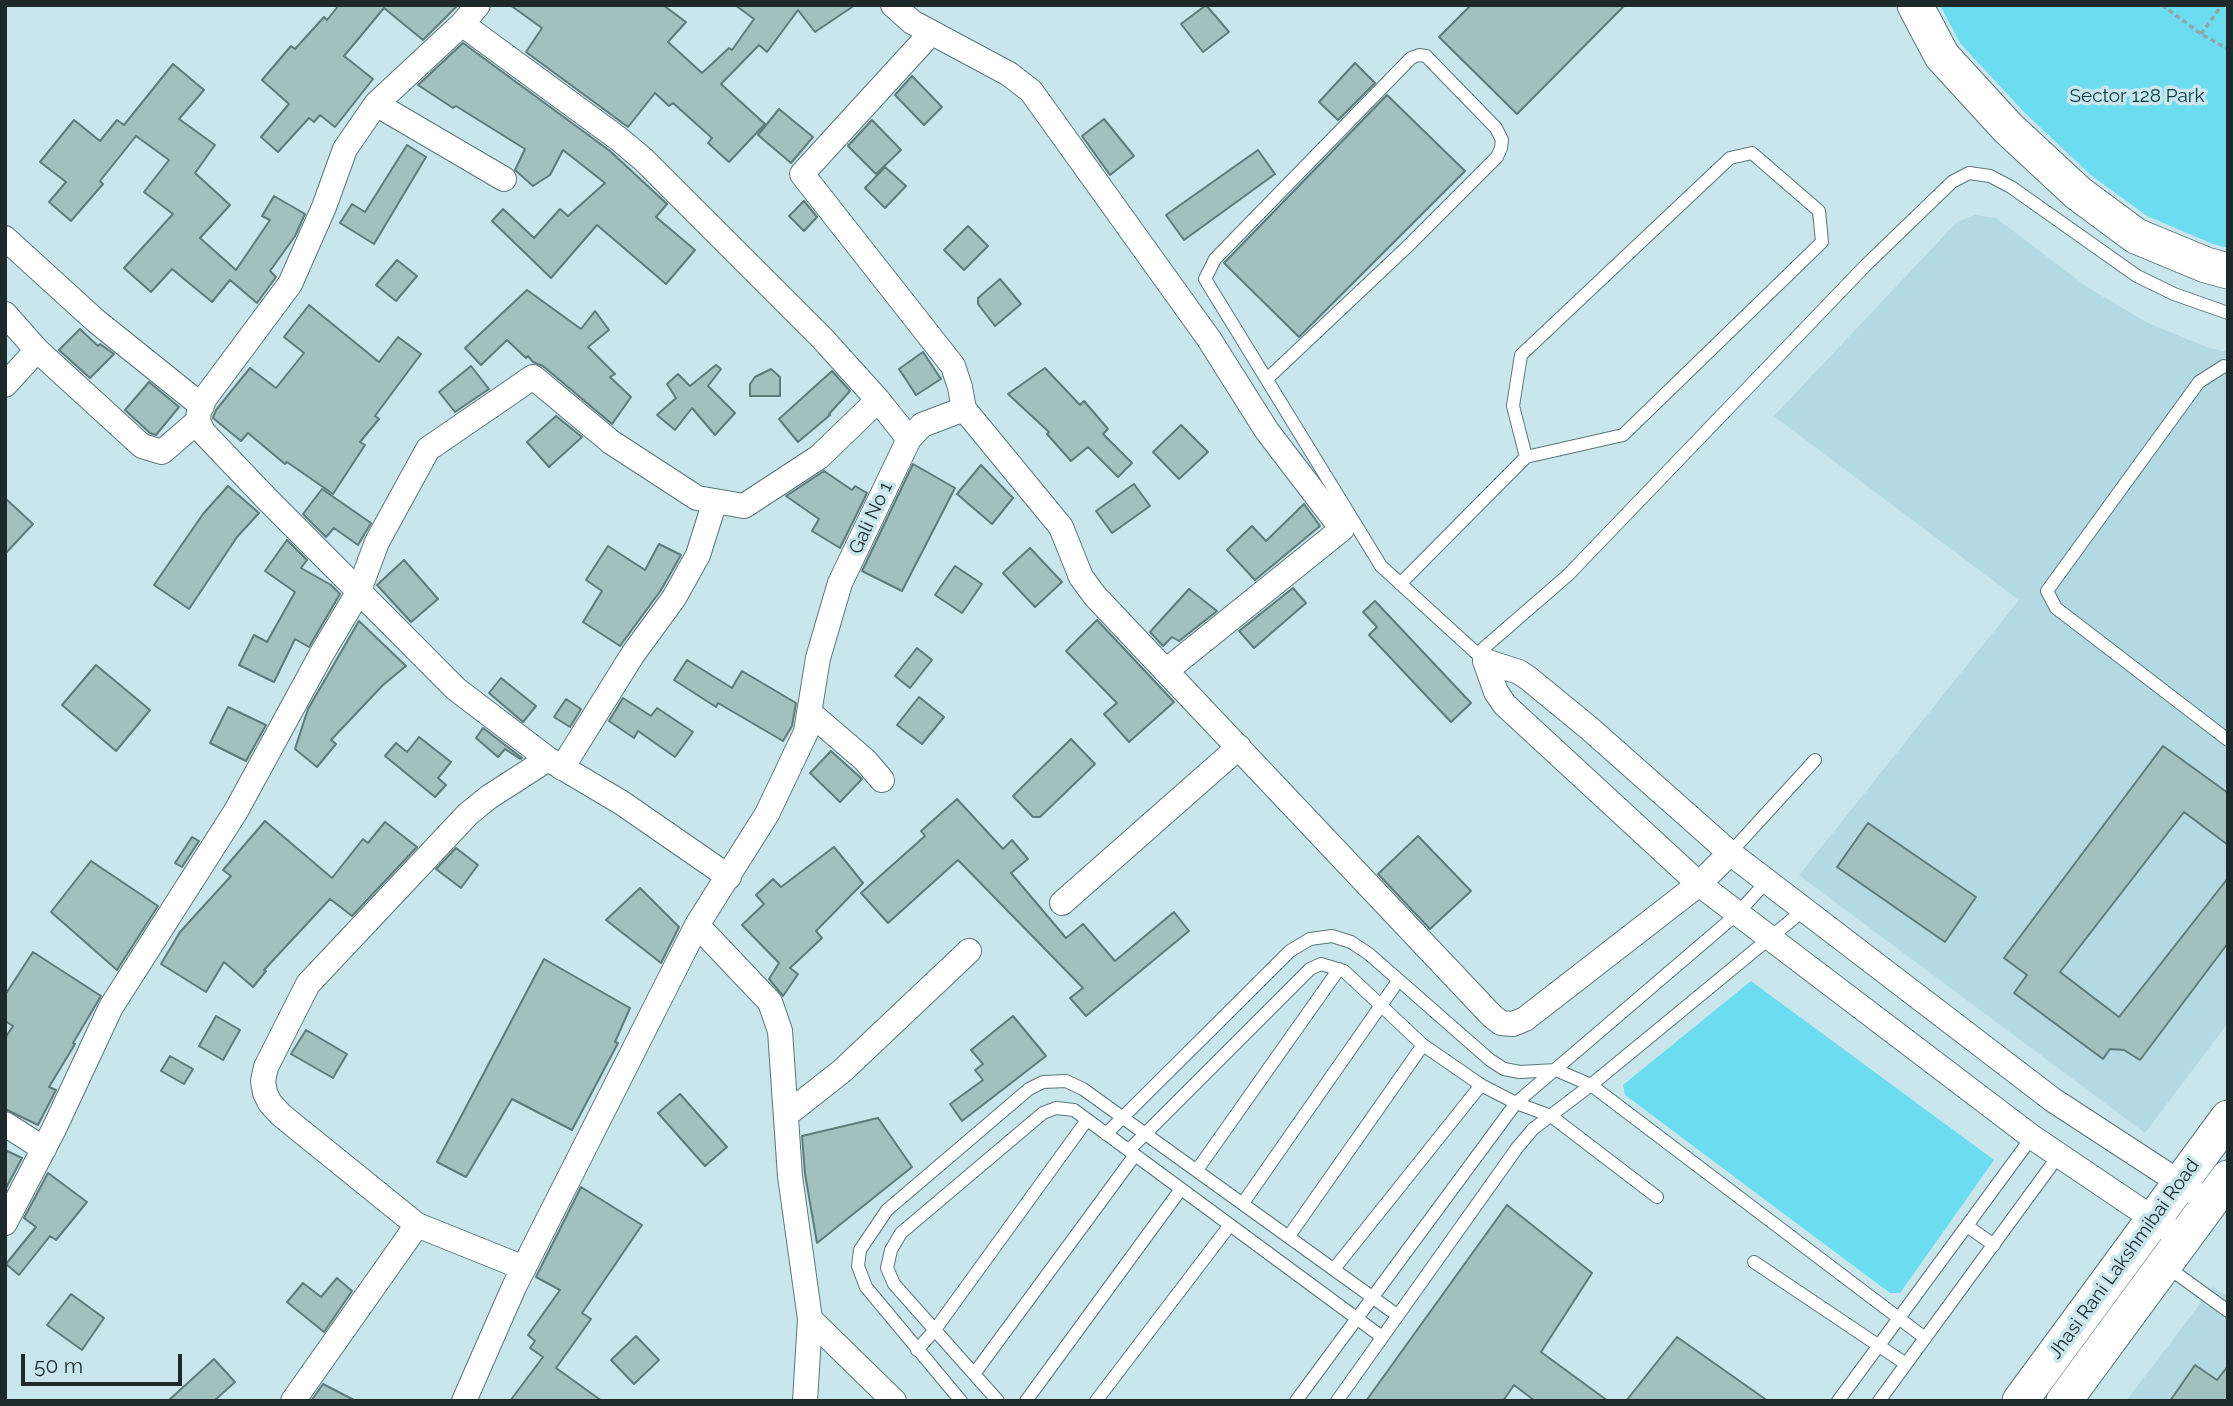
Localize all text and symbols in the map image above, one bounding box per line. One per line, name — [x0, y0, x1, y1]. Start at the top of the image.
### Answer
park label: Sector 128 Park — [2069, 85, 2205, 107]
street label: Gali No 1 — [844, 478, 898, 558]
street label: Jhasi Rani Lakshmibai Road — [2044, 1155, 2204, 1363]
scale bar — [24, 1340, 186, 1384]
text: 50 m — [34, 1353, 83, 1378]

